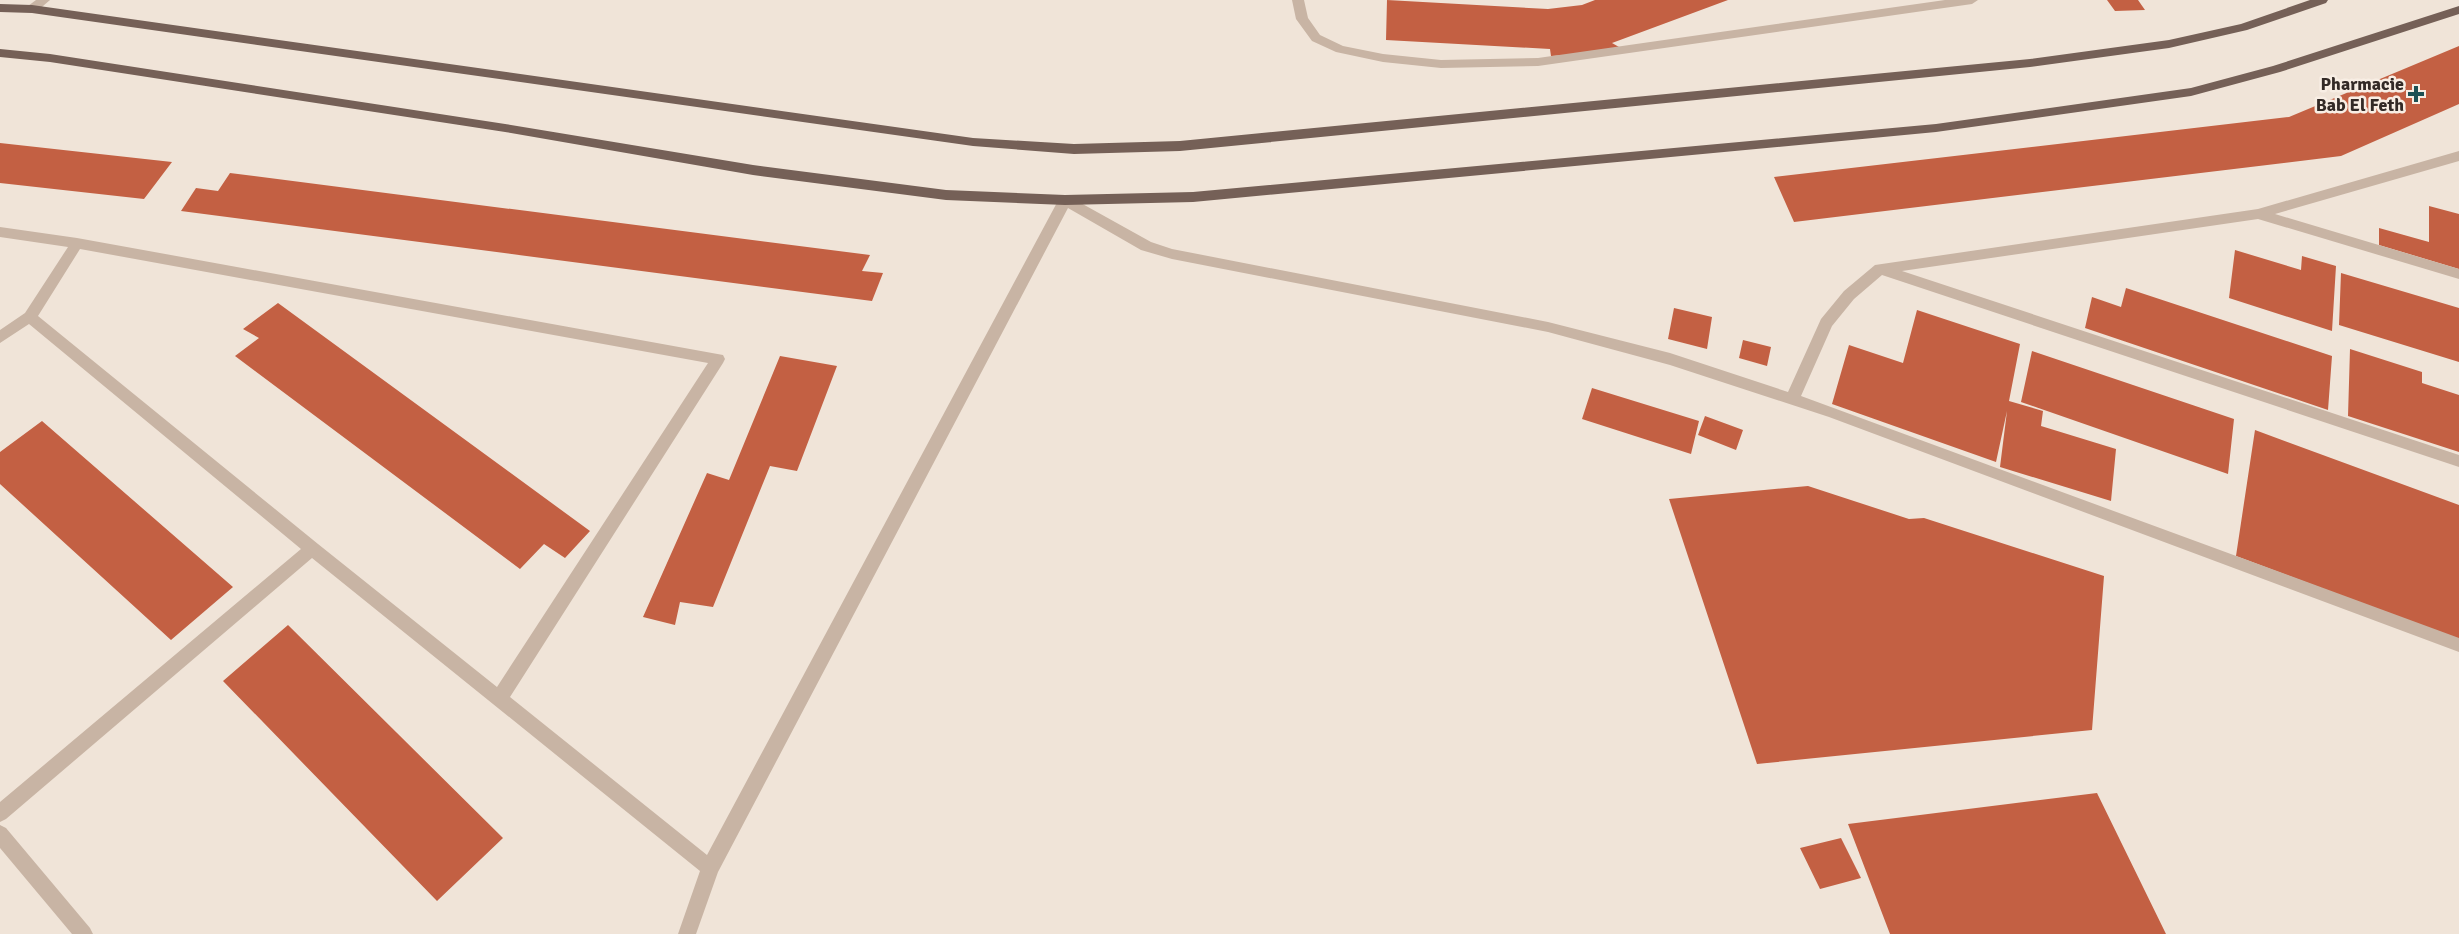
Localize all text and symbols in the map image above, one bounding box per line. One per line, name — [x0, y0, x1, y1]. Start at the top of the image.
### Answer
place label: Pharmacie Bab El Feth — [2316, 73, 2404, 116]
marker: Pharmacie Bab El Feth — [2409, 87, 2423, 101]

